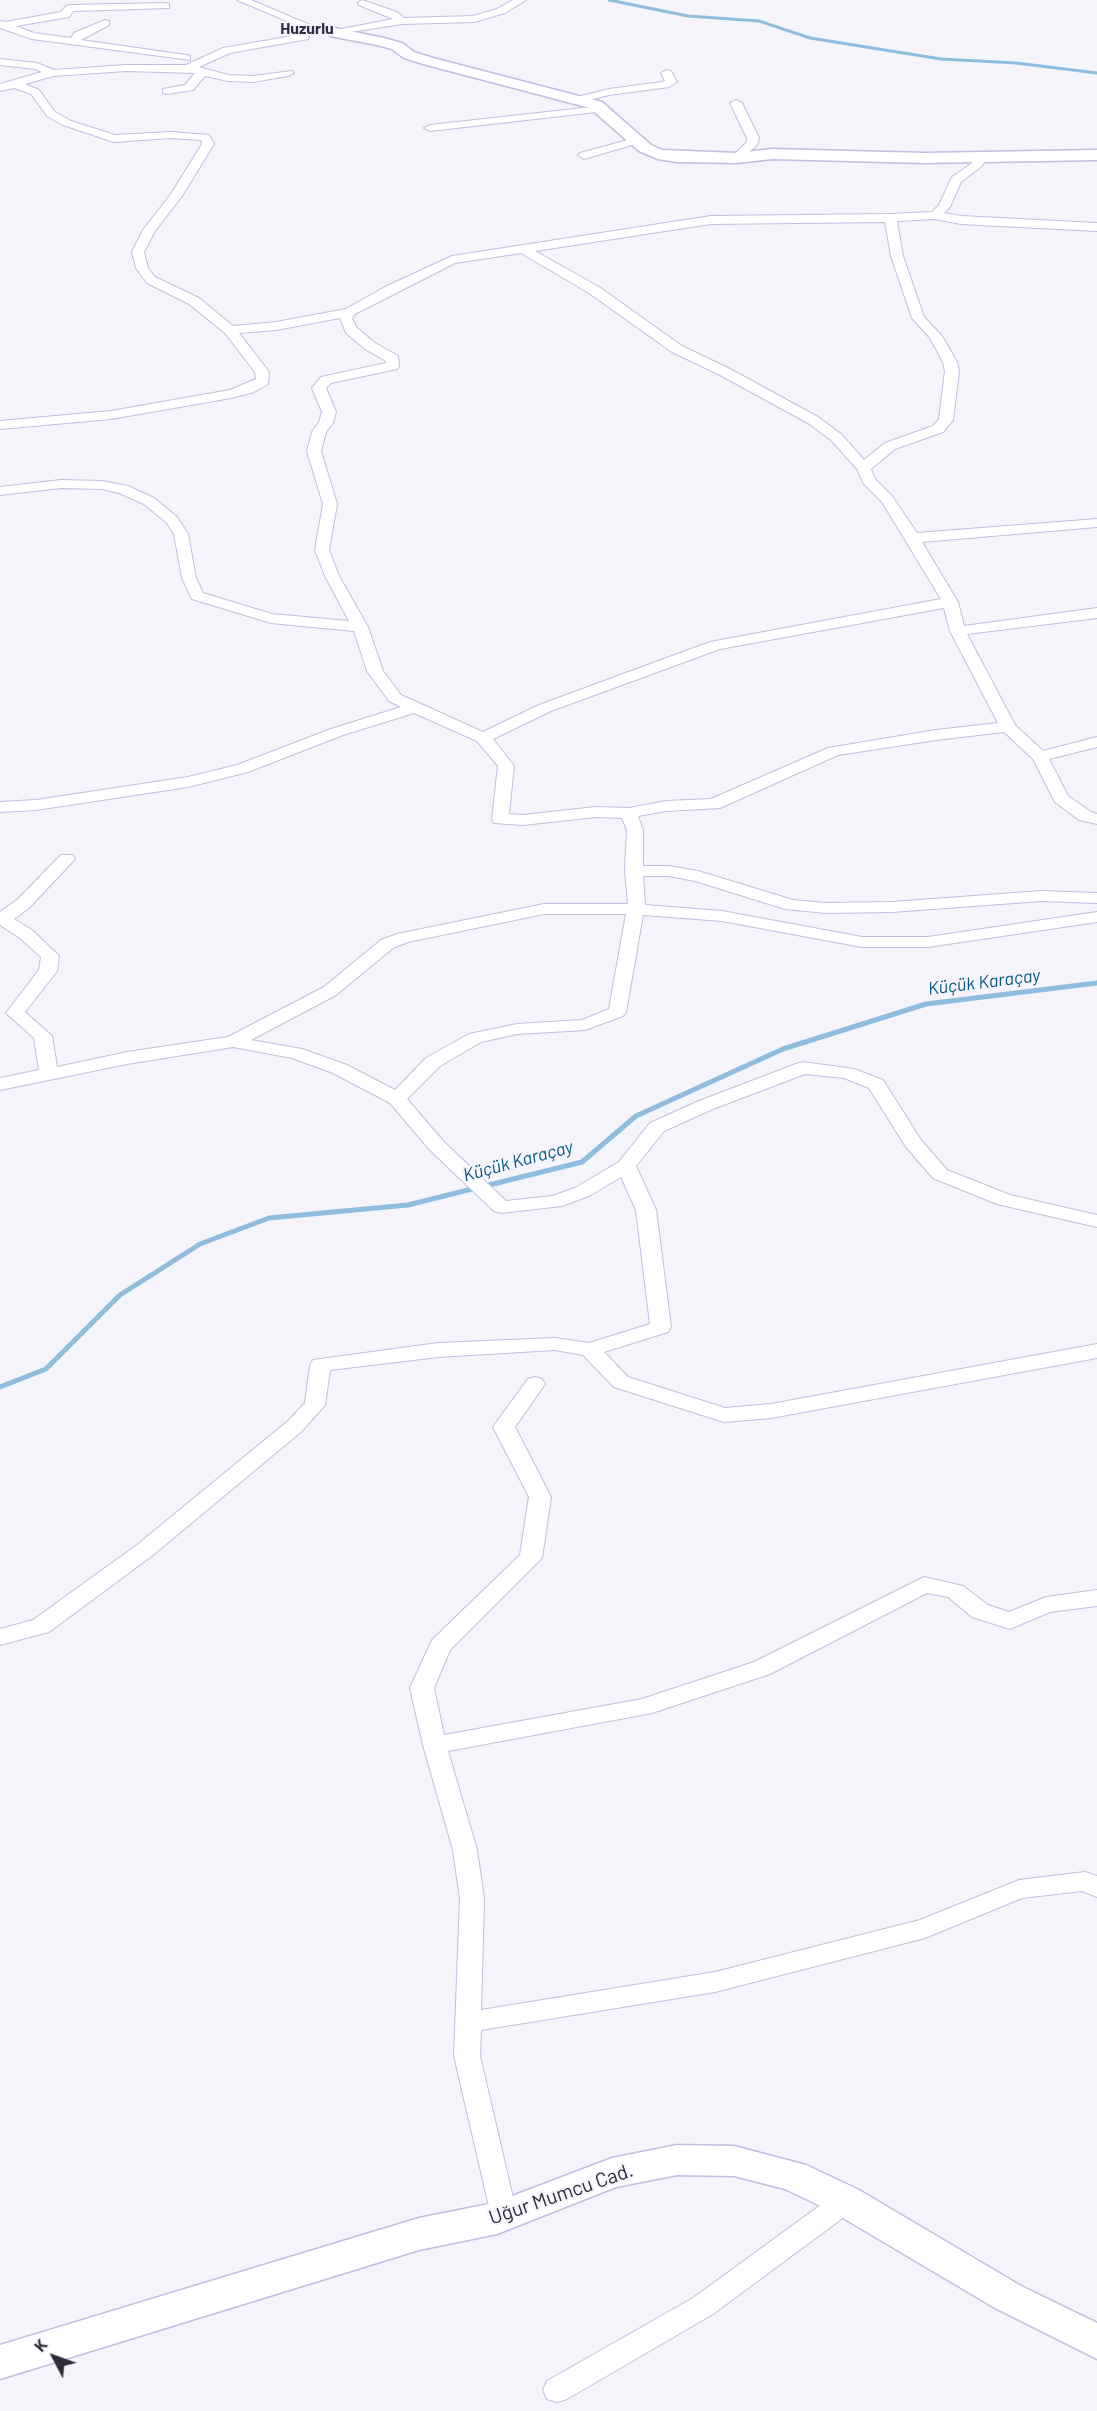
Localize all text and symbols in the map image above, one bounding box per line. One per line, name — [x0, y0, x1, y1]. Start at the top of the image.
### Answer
district label: Huzurlu — [280, 19, 334, 39]
water label: Küçük Karaçay — [927, 964, 1041, 1000]
water label: Küçük Karaçay — [461, 1136, 575, 1186]
street label: Uğur Mumcu Cad. — [486, 2158, 636, 2230]
north arrow — [24, 2327, 84, 2387]
text: K — [30, 2335, 50, 2355]

